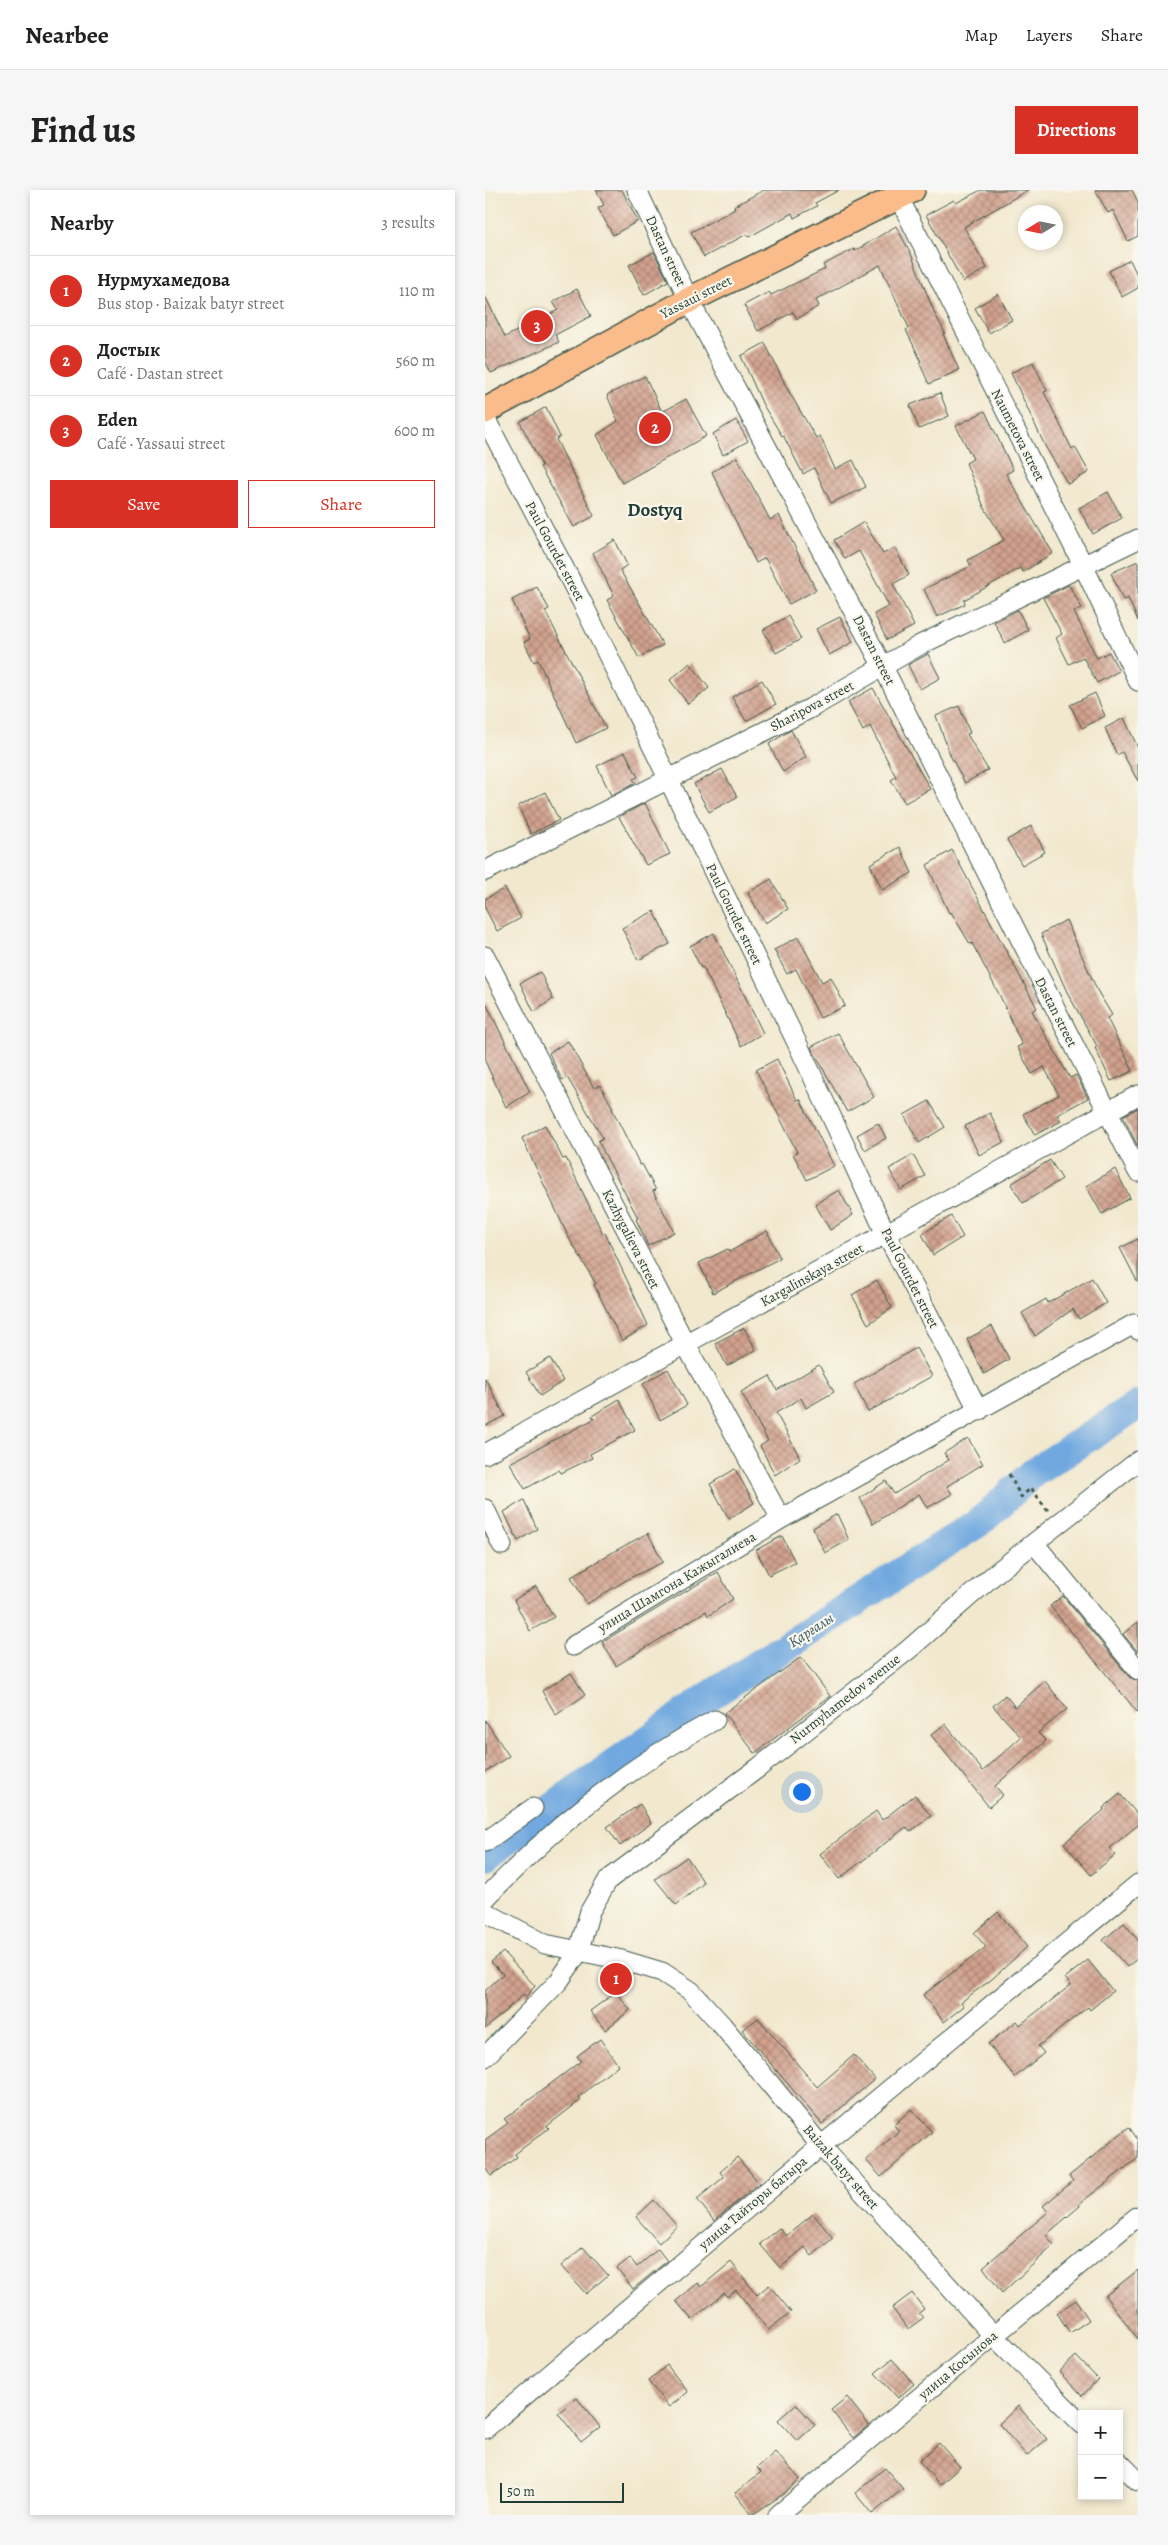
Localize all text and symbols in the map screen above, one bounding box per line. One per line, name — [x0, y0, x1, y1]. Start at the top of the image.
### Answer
text: Nearbee — [25, 19, 109, 51]
text: Map — [965, 23, 998, 47]
text: Layers — [1026, 23, 1073, 47]
text: Share — [1101, 23, 1143, 47]
text: Find us — [30, 106, 136, 154]
button: Directions — [1015, 106, 1138, 154]
north arrow — [1018, 205, 1063, 250]
text: Nearby — [50, 209, 113, 237]
text: 3 results — [381, 212, 435, 234]
street label: Dastan street — [641, 212, 691, 290]
text: Нурмухамедова — [97, 267, 230, 293]
street label: Yassaui street — [656, 271, 735, 324]
text: 1 — [63, 280, 69, 302]
text: 110 m — [399, 280, 435, 302]
text: Bus stop · Baizak batyr street — [97, 293, 285, 315]
pin: 3 — [521, 307, 553, 345]
text: Достык — [97, 337, 160, 363]
text: 2 — [62, 350, 70, 372]
text: 560 m — [396, 350, 435, 372]
text: Café · Dastan street — [97, 363, 223, 385]
street label: Naumetova street — [987, 386, 1050, 485]
text: Eden — [97, 407, 138, 433]
pin: 2 — [639, 409, 671, 447]
text: 3 — [63, 420, 69, 442]
text: 600 m — [394, 420, 435, 442]
text: Café · Yassaui street — [97, 433, 225, 455]
button: Save — [50, 480, 238, 528]
button: Share — [248, 480, 435, 528]
district label: Dostyq — [627, 497, 683, 523]
street label: Paul Gourdet street — [521, 498, 589, 605]
street label: Dastan street — [848, 612, 900, 689]
street label: Sharipova street — [767, 676, 858, 736]
street label: Paul Gourdet street — [701, 860, 767, 968]
street label: Dastan street — [1030, 974, 1082, 1051]
street label: Kazhygalieva street — [598, 1186, 665, 1293]
street label: Paul Gourdet street — [876, 1225, 944, 1332]
street label: Kargalinskaya street — [757, 1239, 867, 1311]
street label: улица Шамгона Кажыгалиева — [594, 1527, 760, 1637]
water label: Қарғалы — [785, 1608, 837, 1652]
street label: Nurmyhamedov avenue — [786, 1650, 904, 1748]
your location — [789, 1779, 815, 1805]
pin: 1 — [600, 1960, 632, 1998]
street label: Baizak batyr street — [799, 2120, 883, 2214]
street label: улица Тайторы батыра — [694, 2152, 812, 2255]
street label: улица Косынова — [914, 2326, 1002, 2404]
map controls — [1078, 2410, 1123, 2500]
button: + — [1078, 2410, 1123, 2455]
button: − — [1078, 2455, 1123, 2500]
scale bar — [500, 2480, 624, 2503]
text: 50 m — [507, 2482, 535, 2501]

